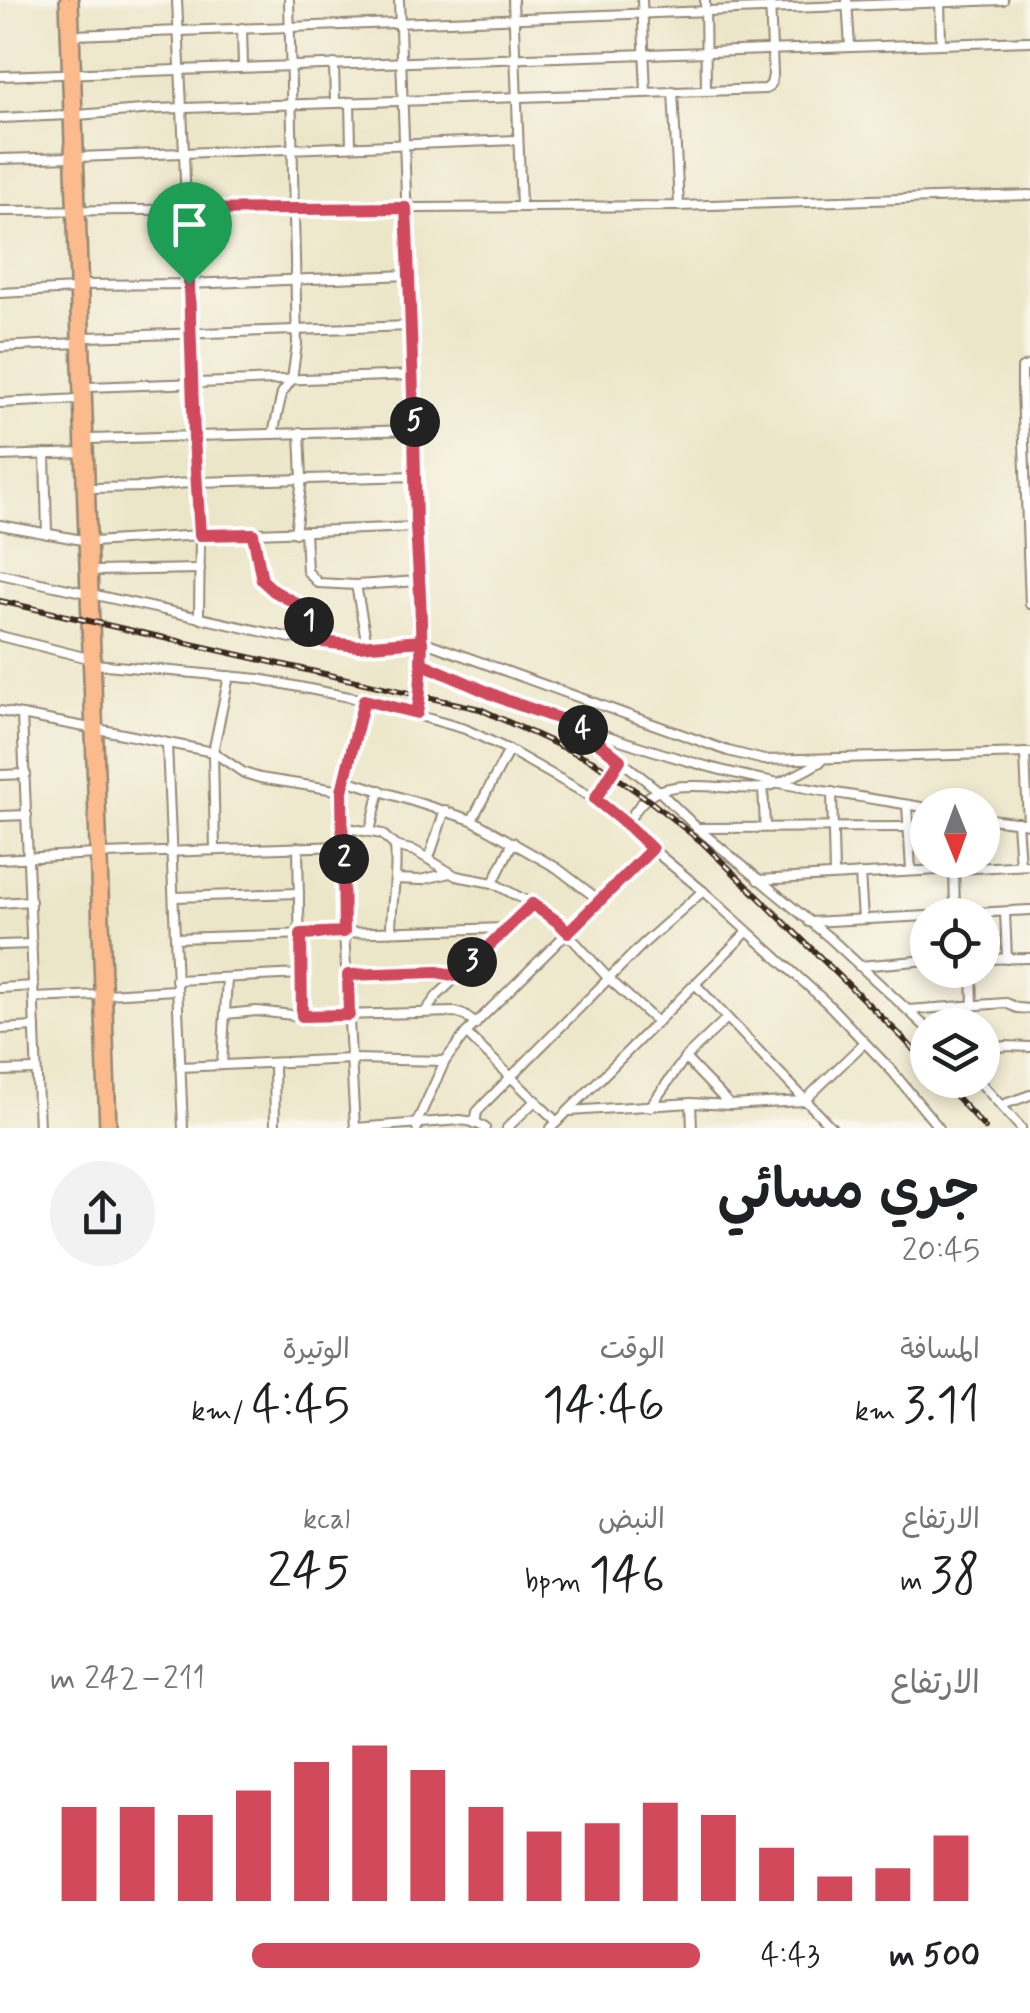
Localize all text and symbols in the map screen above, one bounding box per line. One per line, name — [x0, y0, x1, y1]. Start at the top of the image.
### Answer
pin — [147, 182, 232, 285]
icon: arrive — [162, 197, 217, 252]
pin: 5 — [390, 397, 440, 447]
text: 5 — [407, 403, 423, 440]
pin: 1 — [284, 597, 334, 647]
text: 1 — [303, 603, 315, 640]
pin: 4 — [558, 705, 608, 755]
text: 4 — [575, 711, 591, 748]
north arrow — [910, 788, 1000, 878]
map controls — [910, 788, 1000, 1098]
pin: 2 — [319, 834, 369, 884]
text: 2 — [337, 840, 351, 877]
button: locate — [910, 898, 1000, 988]
pin: 3 — [447, 937, 497, 987]
text: 3 — [466, 943, 478, 980]
button: layers — [910, 1008, 1000, 1098]
text: جري مسائي — [717, 1156, 980, 1228]
button: share — [50, 1161, 155, 1266]
text: 20:45 — [902, 1230, 980, 1272]
text: الوتيرة — [282, 1332, 350, 1369]
text: الوقت — [600, 1332, 665, 1369]
text: المسافة — [900, 1332, 980, 1369]
text: 4:45 — [252, 1373, 350, 1439]
text: 14:46 — [542, 1373, 665, 1439]
text: 3.11 — [903, 1373, 980, 1439]
text: /km — [191, 1394, 252, 1431]
text: km — [855, 1394, 903, 1431]
text: kcal — [303, 1502, 350, 1539]
text: النبض — [598, 1502, 665, 1539]
text: الارتفاع — [901, 1502, 980, 1539]
text: 245 — [267, 1539, 350, 1605]
text: 146 — [589, 1543, 665, 1609]
text: 38 — [930, 1543, 980, 1609]
text: bpm — [525, 1564, 589, 1601]
text: m — [900, 1564, 930, 1601]
text: 211–242 m — [50, 1658, 205, 1700]
text: الارتفاع — [890, 1663, 980, 1705]
text: 4:43 — [761, 1935, 820, 1977]
text: 500 m — [889, 1935, 980, 1977]

